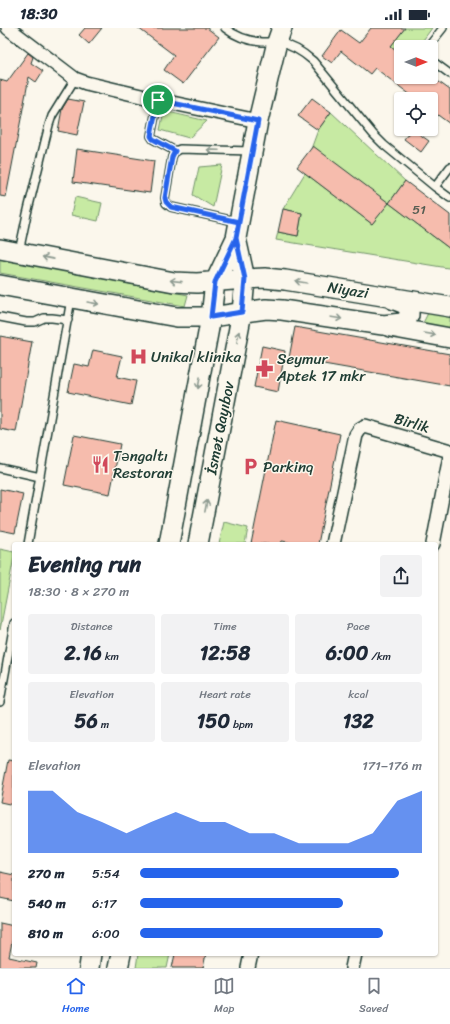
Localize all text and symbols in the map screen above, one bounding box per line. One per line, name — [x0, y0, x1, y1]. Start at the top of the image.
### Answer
text: 18:30 — [20, 1, 58, 27]
north arrow — [394, 40, 438, 84]
map controls — [394, 40, 438, 136]
pin — [141, 83, 175, 117]
icon: arrive — [147, 89, 169, 111]
button: locate — [394, 92, 438, 136]
one-way arrow — [207, 146, 220, 154]
house number: 51 — [412, 198, 426, 221]
one-way arrow — [42, 254, 55, 262]
street label: Niyazi — [326, 274, 371, 306]
one-way arrow — [170, 278, 183, 285]
one-way arrow — [295, 278, 308, 286]
one-way arrow — [86, 299, 99, 307]
one-way arrow — [329, 314, 342, 322]
one-way arrow — [423, 330, 436, 338]
one-way arrow — [234, 331, 242, 344]
place label: Unikal klinika — [151, 344, 241, 370]
place label: Seymur Aptek 17 mkr — [276, 346, 366, 389]
hospital icon: Unikal klinika — [128, 347, 148, 367]
pharmacy icon: Seymur Aptek 17 mkr — [254, 358, 274, 378]
one-way arrow — [195, 376, 203, 389]
street label: İsmət Qayıbov — [198, 378, 242, 478]
street label: Birlik — [391, 406, 433, 440]
place label: Tәngaltı Restoran — [113, 443, 173, 486]
place label: Parkinq — [263, 454, 314, 480]
restaurant icon: Tәngaltı Restoran — [90, 455, 110, 475]
parking icon: Parkinq — [240, 457, 260, 477]
one-way arrow — [202, 500, 210, 513]
text: Evening run — [28, 545, 141, 584]
button: share — [380, 555, 422, 597]
text: 18:30 · 8 × 270 m — [28, 580, 129, 603]
text: Distance — [71, 617, 113, 636]
text: Time — [213, 617, 237, 636]
text: Pace — [347, 617, 370, 636]
text: 2.16 — [64, 636, 102, 671]
text: 12:58 — [200, 636, 250, 671]
text: 6:00 — [326, 636, 368, 671]
text: km — [102, 647, 119, 666]
text: /km — [368, 647, 391, 666]
text: Elevation — [69, 685, 114, 704]
text: Heart rate — [199, 685, 251, 704]
text: kcal — [348, 685, 368, 704]
text: 56 — [74, 704, 98, 739]
text: 150 — [197, 704, 230, 739]
text: 132 — [343, 704, 374, 739]
text: m — [98, 715, 109, 734]
text: bpm — [230, 715, 253, 734]
text: Elevation — [28, 754, 81, 777]
text: 171–176 m — [362, 754, 422, 777]
text: 270 m — [28, 862, 65, 885]
text: 5:54 — [92, 862, 120, 885]
text: 540 m — [28, 892, 66, 915]
text: 6:17 — [92, 892, 116, 915]
text: 810 m — [28, 922, 63, 945]
text: 6:00 — [92, 922, 120, 945]
tab: Home — [62, 975, 89, 1018]
tab: Map — [213, 975, 235, 1018]
tab: Saved — [359, 975, 388, 1018]

